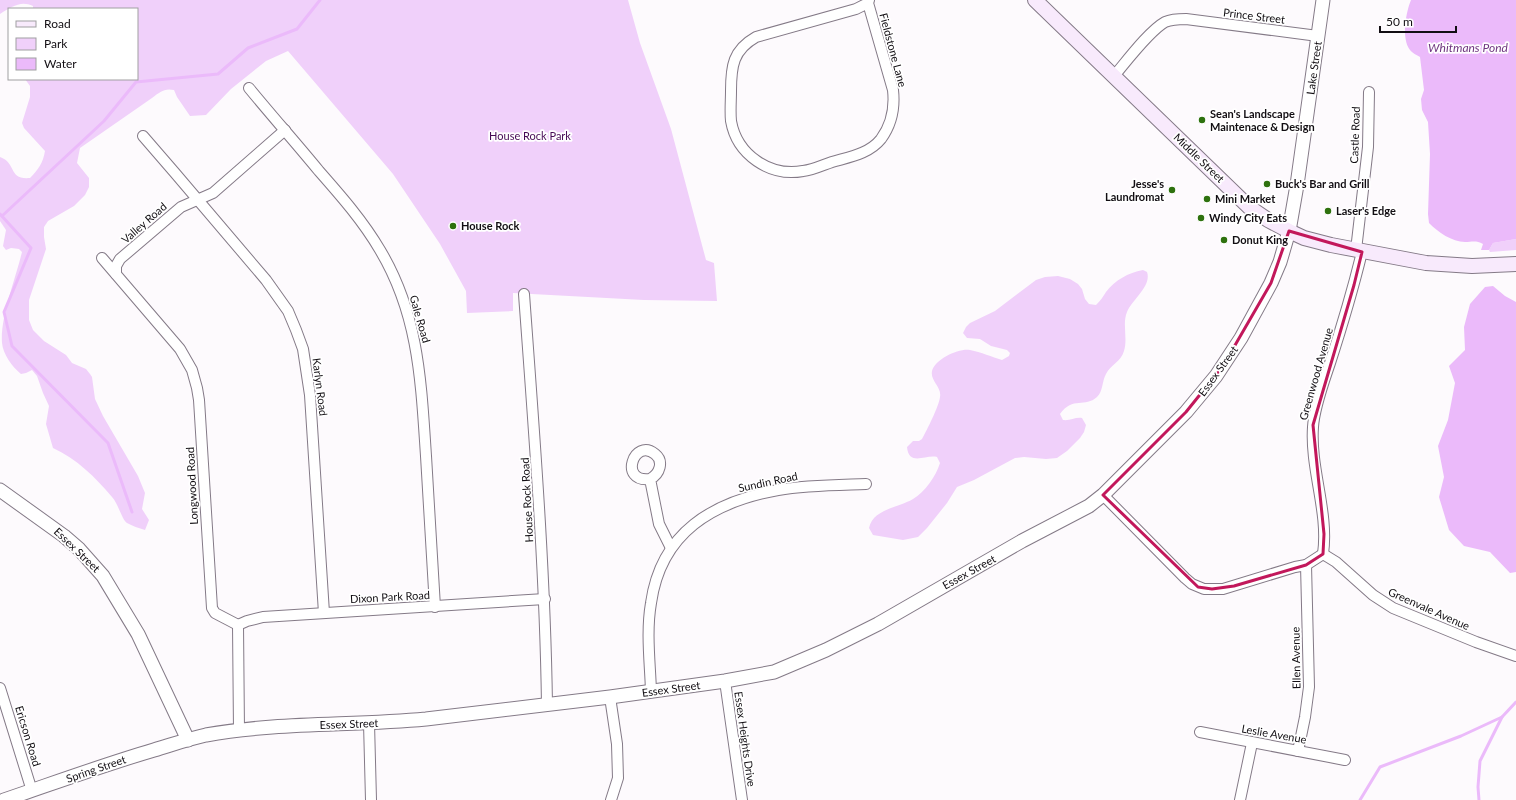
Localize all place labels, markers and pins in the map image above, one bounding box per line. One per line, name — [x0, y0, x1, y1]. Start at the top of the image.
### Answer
place label: Sean's Landscape Maintenace & Design — [1210, 107, 1315, 133]
marker: Sean's Landscape Maintenace & Design — [1197, 115, 1207, 125]
place label: Jesse's Laundromat — [1105, 177, 1165, 203]
place label: Buck's Bar and Grill — [1275, 177, 1370, 190]
marker: Buck's Bar and Grill — [1262, 179, 1272, 189]
marker: Jesse's Laundromat — [1167, 185, 1177, 195]
place label: Mini Market — [1215, 192, 1276, 205]
marker: Mini Market — [1202, 194, 1212, 204]
place label: Laser's Edge — [1336, 204, 1396, 217]
marker: Laser's Edge — [1323, 206, 1333, 216]
place label: Windy City Eats — [1209, 211, 1287, 224]
marker: Windy City Eats — [1196, 213, 1206, 223]
place label: House Rock — [461, 219, 520, 232]
marker: House Rock — [448, 221, 458, 231]
place label: Donut King — [1232, 233, 1288, 246]
marker: Donut King — [1219, 235, 1229, 245]

